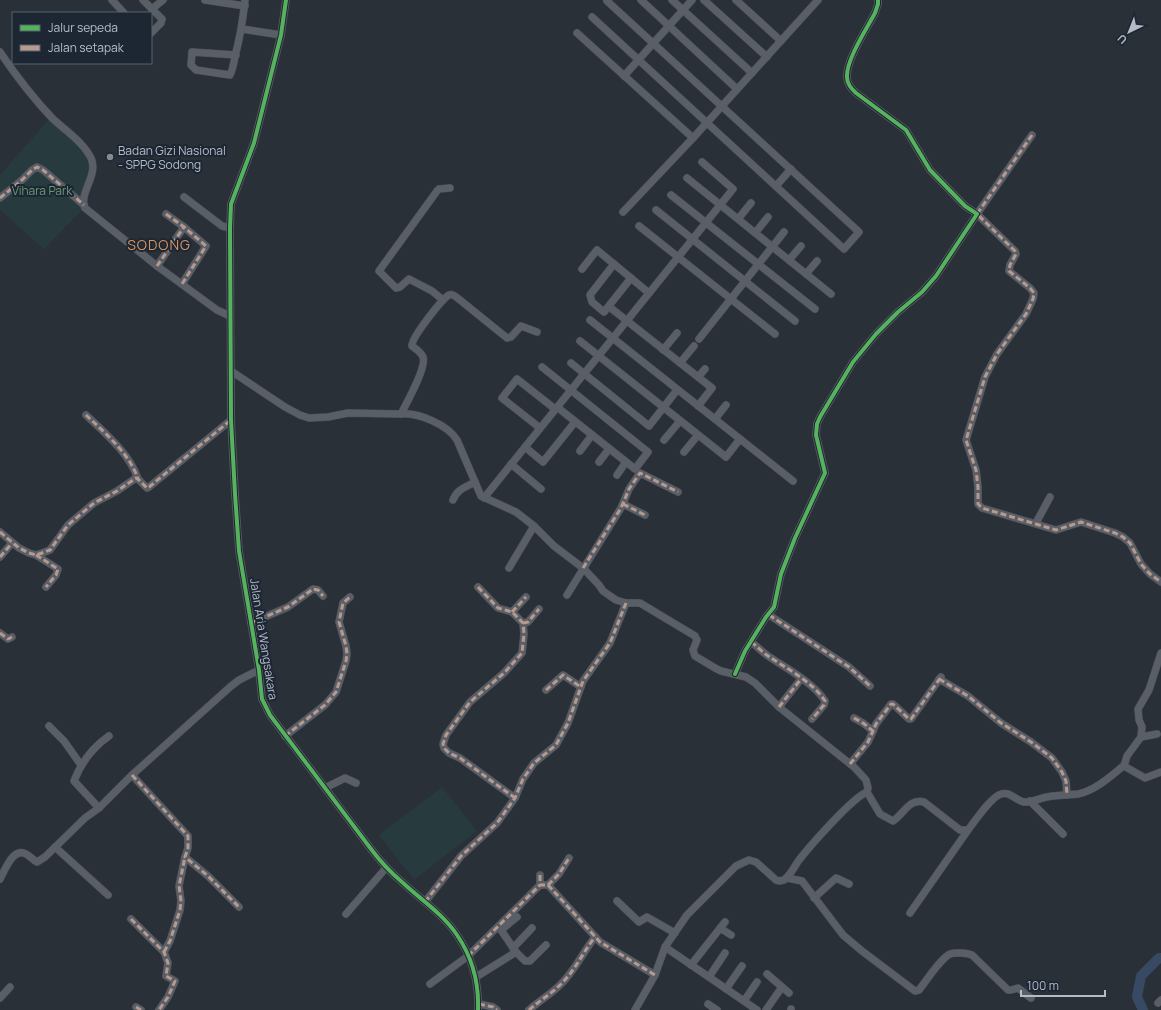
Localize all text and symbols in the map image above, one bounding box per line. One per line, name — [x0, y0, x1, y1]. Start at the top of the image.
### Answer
legend — [12, 12, 152, 64]
north arrow — [1109, 12, 1149, 52]
text: Jalur sepeda — [48, 19, 118, 36]
text: U — [1114, 31, 1130, 48]
text: Jalan setapak — [48, 39, 125, 56]
place label: Badan Gizi Nasional - SPPG Sodong — [118, 142, 226, 173]
marker: Badan Gizi Nasional - SPPG Sodong — [105, 152, 115, 162]
park label: Vihara Park — [12, 182, 73, 199]
district label: SODONG — [127, 235, 191, 254]
street label: Jalan Aria Wangsakara — [246, 577, 282, 701]
scale bar — [1021, 972, 1105, 998]
text: 100 m — [1027, 977, 1059, 994]

